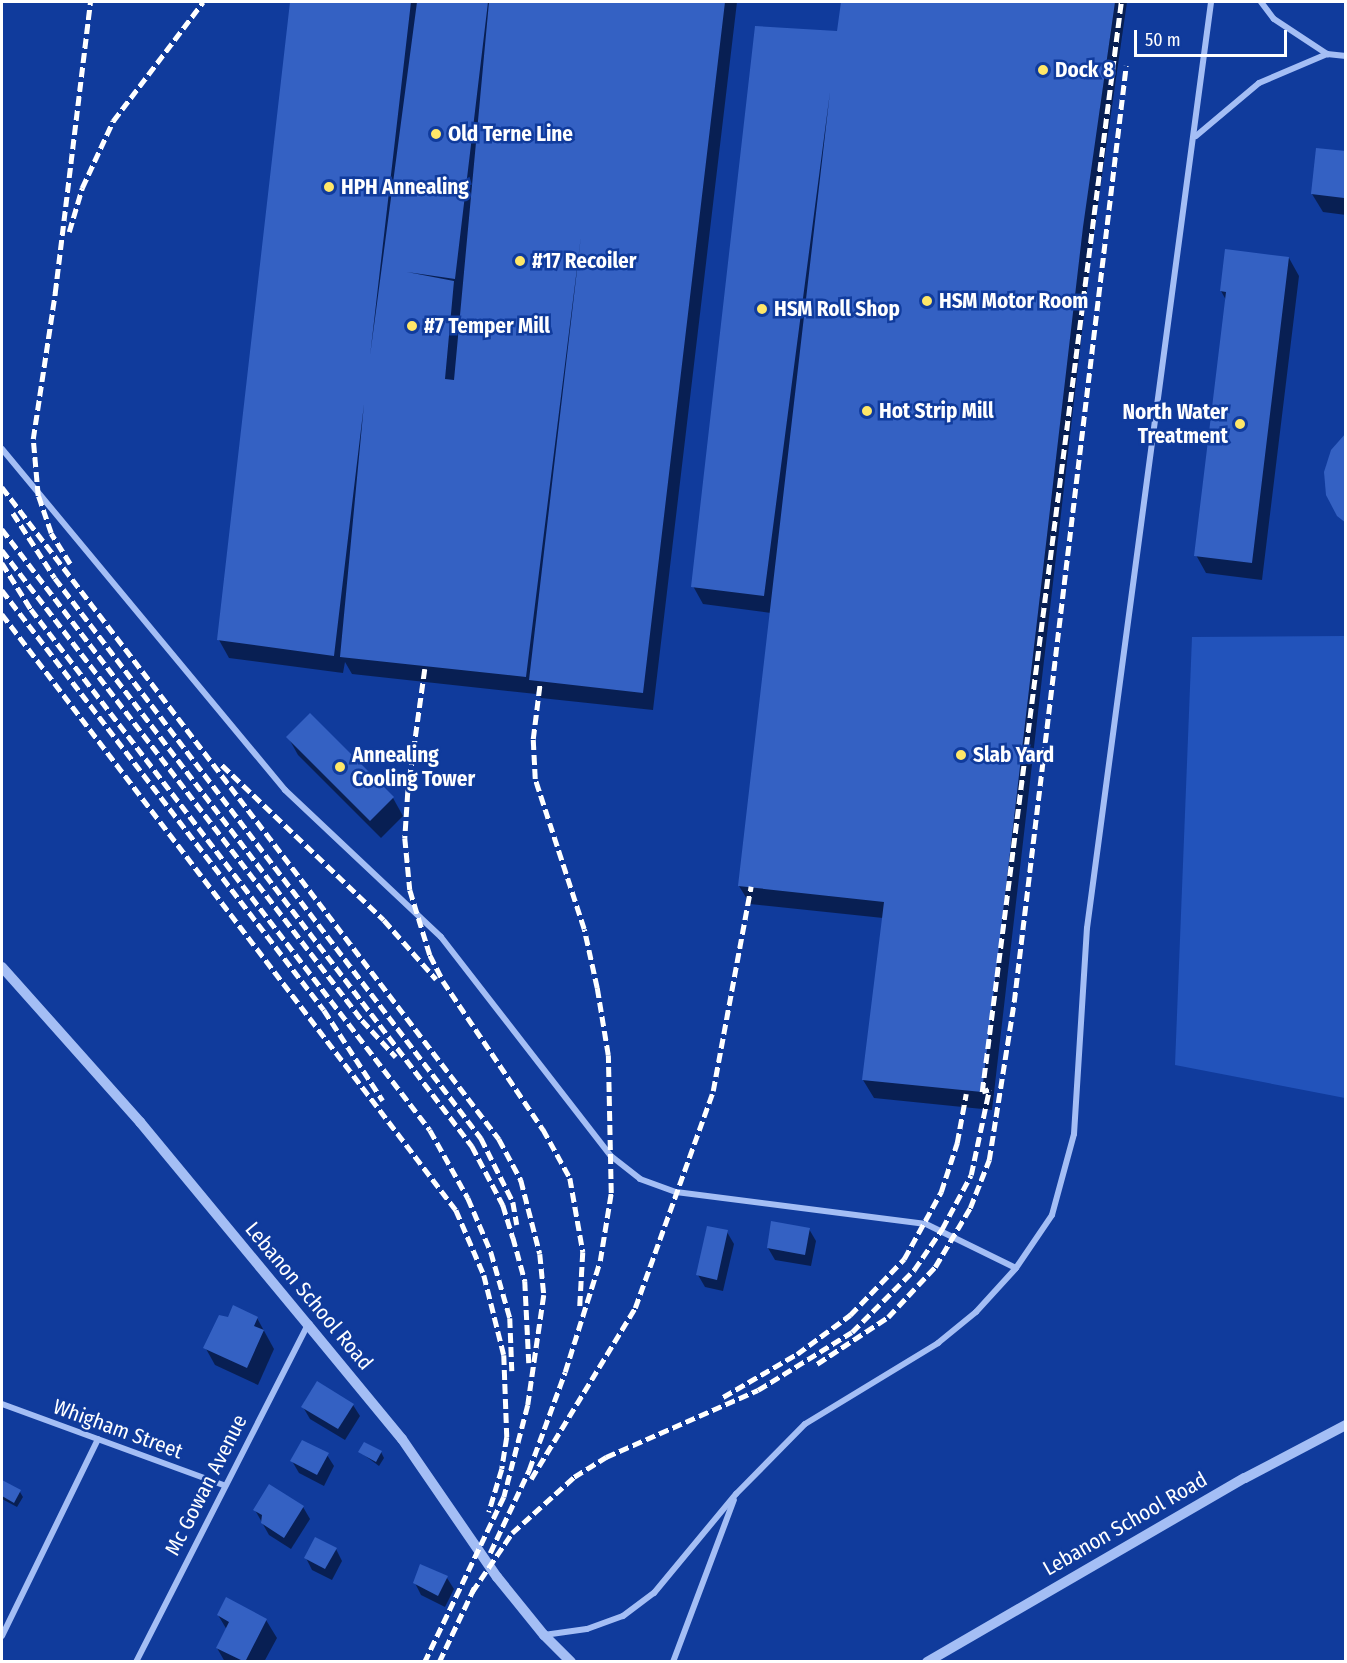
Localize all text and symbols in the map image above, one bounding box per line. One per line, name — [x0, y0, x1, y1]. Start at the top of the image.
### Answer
scale bar — [1137, 18, 1290, 56]
text: 50 m — [1145, 29, 1181, 51]
place label: Dock 8 — [1055, 57, 1114, 83]
marker: Dock 8 — [1036, 63, 1050, 77]
place label: Old Terne Line — [448, 121, 573, 147]
marker: Old Terne Line — [429, 127, 443, 141]
place label: HPH Annealing — [341, 174, 469, 200]
marker: HPH Annealing — [322, 180, 336, 194]
place label: #17 Recoiler — [532, 248, 636, 274]
marker: #17 Recoiler — [513, 254, 527, 268]
place label: HSM Motor Room — [939, 288, 1088, 314]
marker: HSM Motor Room — [920, 294, 934, 308]
place label: HSM Roll Shop — [774, 296, 900, 322]
marker: HSM Roll Shop — [755, 302, 769, 316]
place label: #7 Temper Mill — [424, 313, 550, 339]
marker: #7 Temper Mill — [405, 319, 419, 333]
place label: Hot Strip Mill — [879, 398, 994, 424]
place label: North Water Treatment — [1122, 399, 1228, 449]
marker: Hot Strip Mill — [860, 404, 874, 418]
marker: North Water Treatment — [1233, 417, 1247, 431]
place label: Annealing Cooling Tower — [352, 742, 475, 792]
place label: Slab Yard — [973, 742, 1054, 768]
marker: Slab Yard — [954, 748, 968, 762]
marker: Annealing Cooling Tower — [333, 760, 347, 774]
street label: Lebanon School Road — [240, 1217, 378, 1375]
street label: Whigham Street — [50, 1394, 186, 1464]
street label: Mc Gowan Avenue — [160, 1410, 252, 1560]
street label: Lebanon School Road — [1039, 1467, 1211, 1581]

